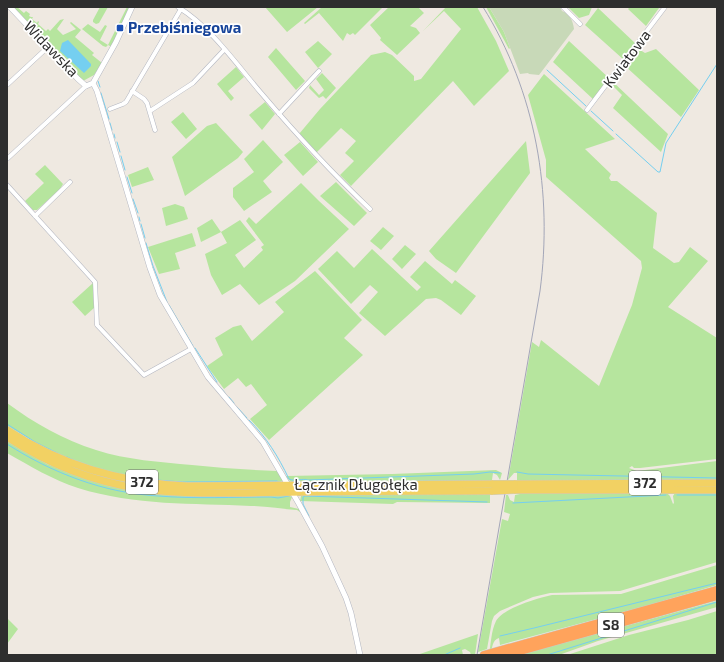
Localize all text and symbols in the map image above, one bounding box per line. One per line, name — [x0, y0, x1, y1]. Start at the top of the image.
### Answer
street label: Widawska — [21, 17, 83, 80]
place label: Przebiśniegowa — [128, 18, 241, 36]
marker: Przebiśniegowa — [115, 23, 125, 33]
street label: Kwiatowa — [599, 26, 654, 91]
road number: 372 — [126, 470, 158, 494]
road number: 372 — [629, 471, 661, 495]
street label: Łącznik Długołęka — [294, 475, 418, 493]
road number: S8 — [598, 613, 624, 637]

